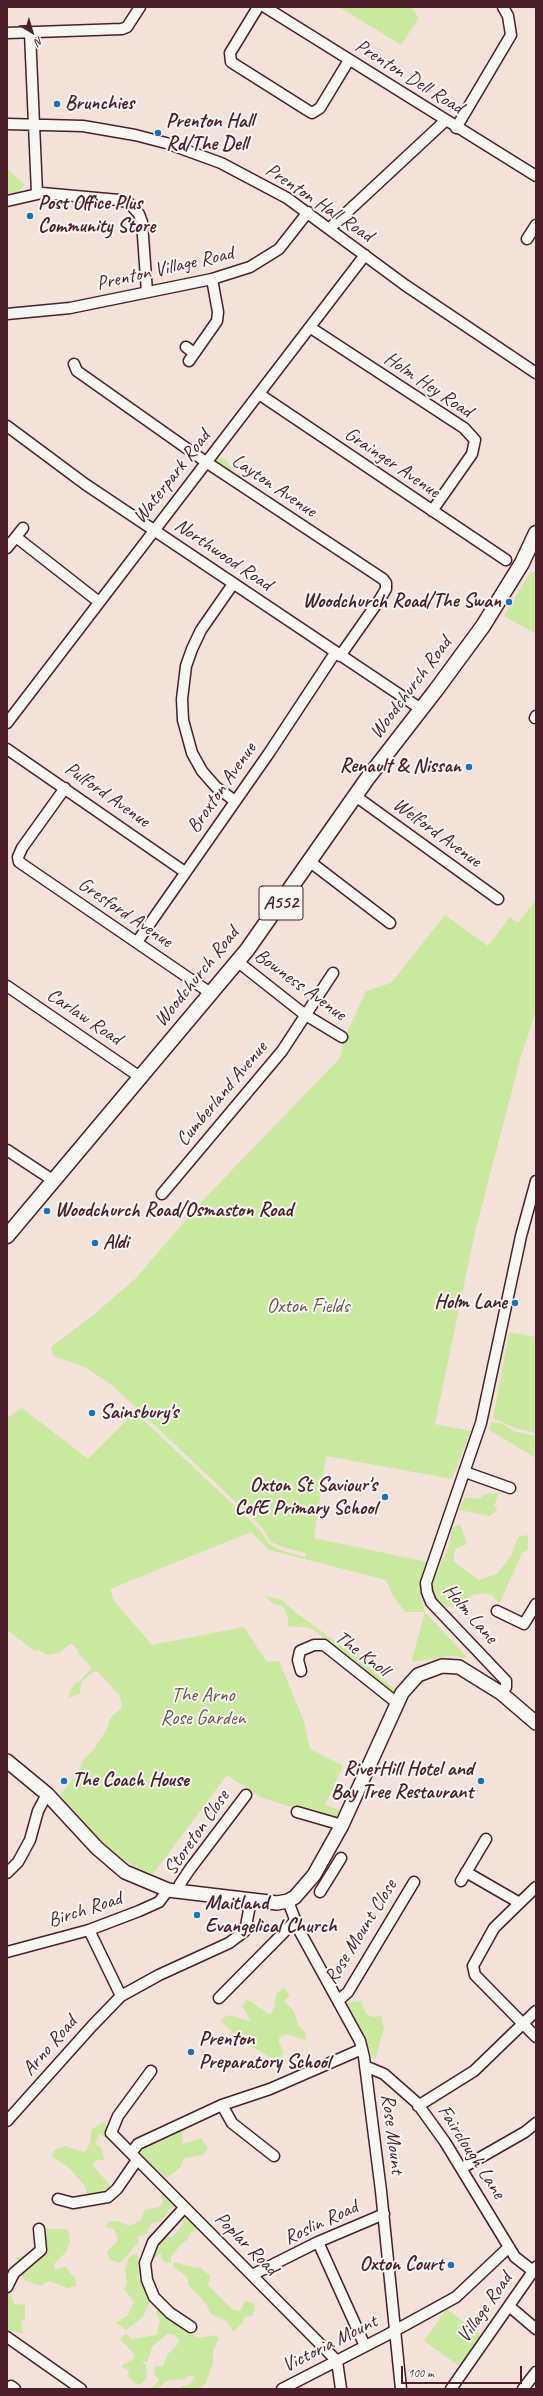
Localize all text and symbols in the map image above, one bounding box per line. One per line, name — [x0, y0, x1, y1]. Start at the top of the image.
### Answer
north arrow — [12, 12, 52, 52]
text: N — [32, 34, 46, 49]
street label: Prenton Dell Road — [350, 34, 468, 120]
place label: Brunchies — [65, 92, 134, 116]
marker: Brunchies — [52, 99, 62, 109]
place label: Prenton Hall Rd/The Dell — [166, 110, 254, 157]
marker: Prenton Hall Rd/The Dell — [153, 128, 163, 138]
street label: Prenton Hall Road — [261, 158, 377, 248]
place label: Post Office Plus Community Store — [38, 192, 155, 239]
marker: Post Office Plus Community Store — [25, 211, 35, 221]
street label: Prenton Village Road — [94, 242, 236, 296]
street label: Holm Hey Road — [379, 347, 477, 423]
street label: Grainger Avenue — [340, 422, 444, 504]
street label: Waterpark Road — [128, 425, 216, 529]
street label: Layton Avenue — [227, 449, 321, 523]
street label: Northwood Road — [170, 514, 276, 596]
place label: Woodchurch Road/The Swan — [303, 590, 501, 614]
marker: Woodchurch Road/The Swan — [504, 597, 514, 607]
street label: Woodchurch Road — [365, 632, 457, 744]
street label: Broxton Avenue — [182, 738, 262, 838]
place label: Renault & Nissan — [340, 755, 461, 779]
street label: Pulford Avenue — [60, 757, 154, 833]
marker: Renault & Nissan — [464, 762, 474, 772]
street label: Welford Avenue — [388, 793, 486, 873]
street label: Gresford Avenue — [73, 873, 177, 953]
road number: A552 — [259, 886, 303, 920]
street label: Woodchurch Road — [149, 922, 245, 1032]
street label: Bowness Avenue — [249, 944, 351, 1026]
street label: Carlaw Road — [42, 983, 126, 1051]
street label: Cumberland Avenue — [171, 1037, 273, 1151]
place label: Woodchurch Road/Osmaston Road — [55, 1199, 293, 1223]
marker: Woodchurch Road/Osmaston Road — [42, 1206, 52, 1216]
place label: Aldi — [103, 1231, 129, 1255]
marker: Aldi — [90, 1238, 100, 1248]
place label: Holm Lane — [434, 1291, 507, 1315]
park label: Oxton Fields — [267, 1295, 349, 1319]
marker: Holm Lane — [510, 1298, 520, 1308]
place label: Sainsbury's — [100, 1401, 178, 1425]
marker: Sainsbury's — [87, 1408, 97, 1418]
place label: Oxton St Saviour's CofE Primary School — [235, 1474, 377, 1521]
marker: Oxton St Saviour's CofE Primary School — [380, 1492, 390, 1502]
street label: Holm Lane — [437, 1579, 503, 1649]
street label: The Knoll — [330, 1626, 394, 1682]
park label: The Arno Rose Garden — [161, 1684, 245, 1731]
place label: RiverHill Hotel and Bay Tree Restaurant — [331, 1758, 473, 1805]
place label: The Coach House — [72, 1769, 189, 1793]
marker: The Coach House — [59, 1776, 69, 1786]
marker: RiverHill Hotel and Bay Tree Restaurant — [476, 1776, 486, 1786]
street label: Storeton Close — [159, 1786, 235, 1880]
street label: Rose Mount Close — [319, 1875, 403, 1989]
street label: Birch Road — [45, 1887, 125, 1933]
place label: Maitland Evangelical Church — [205, 1892, 337, 1939]
marker: Maitland Evangelical Church — [192, 1910, 202, 1920]
street label: Arno Road — [18, 2011, 82, 2081]
place label: Prenton Preparatory School — [199, 2028, 330, 2075]
marker: Prenton Preparatory School — [186, 2047, 196, 2057]
street label: Rose Mount — [375, 2093, 409, 2175]
street label: Fairclough Lane — [432, 2101, 510, 2203]
street label: Roslin Road — [280, 2195, 362, 2251]
street label: Poplar Road — [209, 2207, 283, 2281]
place label: Oxton Court — [360, 2253, 443, 2277]
marker: Oxton Court — [446, 2260, 456, 2270]
street label: Village Road — [452, 2268, 518, 2348]
street label: Victoria Mount — [279, 2310, 381, 2378]
scale bar — [403, 2358, 524, 2384]
text: 100 m — [408, 2365, 434, 2381]

